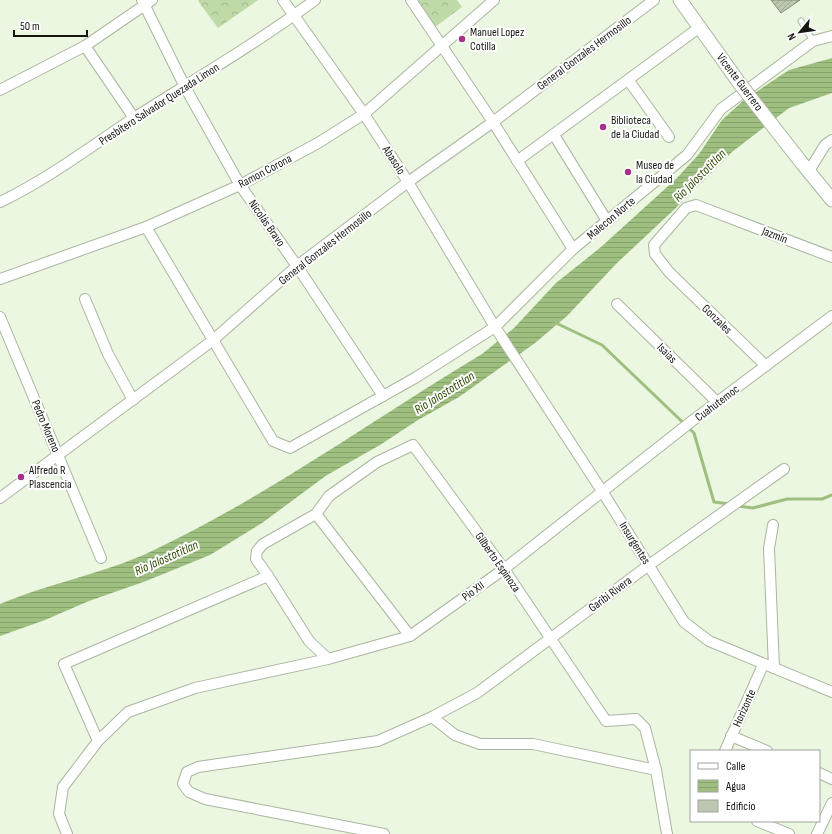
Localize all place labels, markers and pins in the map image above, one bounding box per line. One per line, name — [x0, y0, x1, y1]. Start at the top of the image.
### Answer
place label: Manuel Lopez Cotilla — [470, 25, 525, 54]
marker: Manuel Lopez Cotilla — [457, 34, 467, 44]
place label: Biblioteca de la Ciudad — [611, 113, 659, 142]
marker: Biblioteca de la Ciudad — [598, 122, 608, 132]
place label: Museo de la Ciudad — [636, 158, 674, 187]
marker: Museo de la Ciudad — [623, 167, 633, 177]
place label: Alfredo R Plascencia — [28, 463, 72, 492]
marker: Alfredo R Plascencia — [16, 472, 26, 482]

